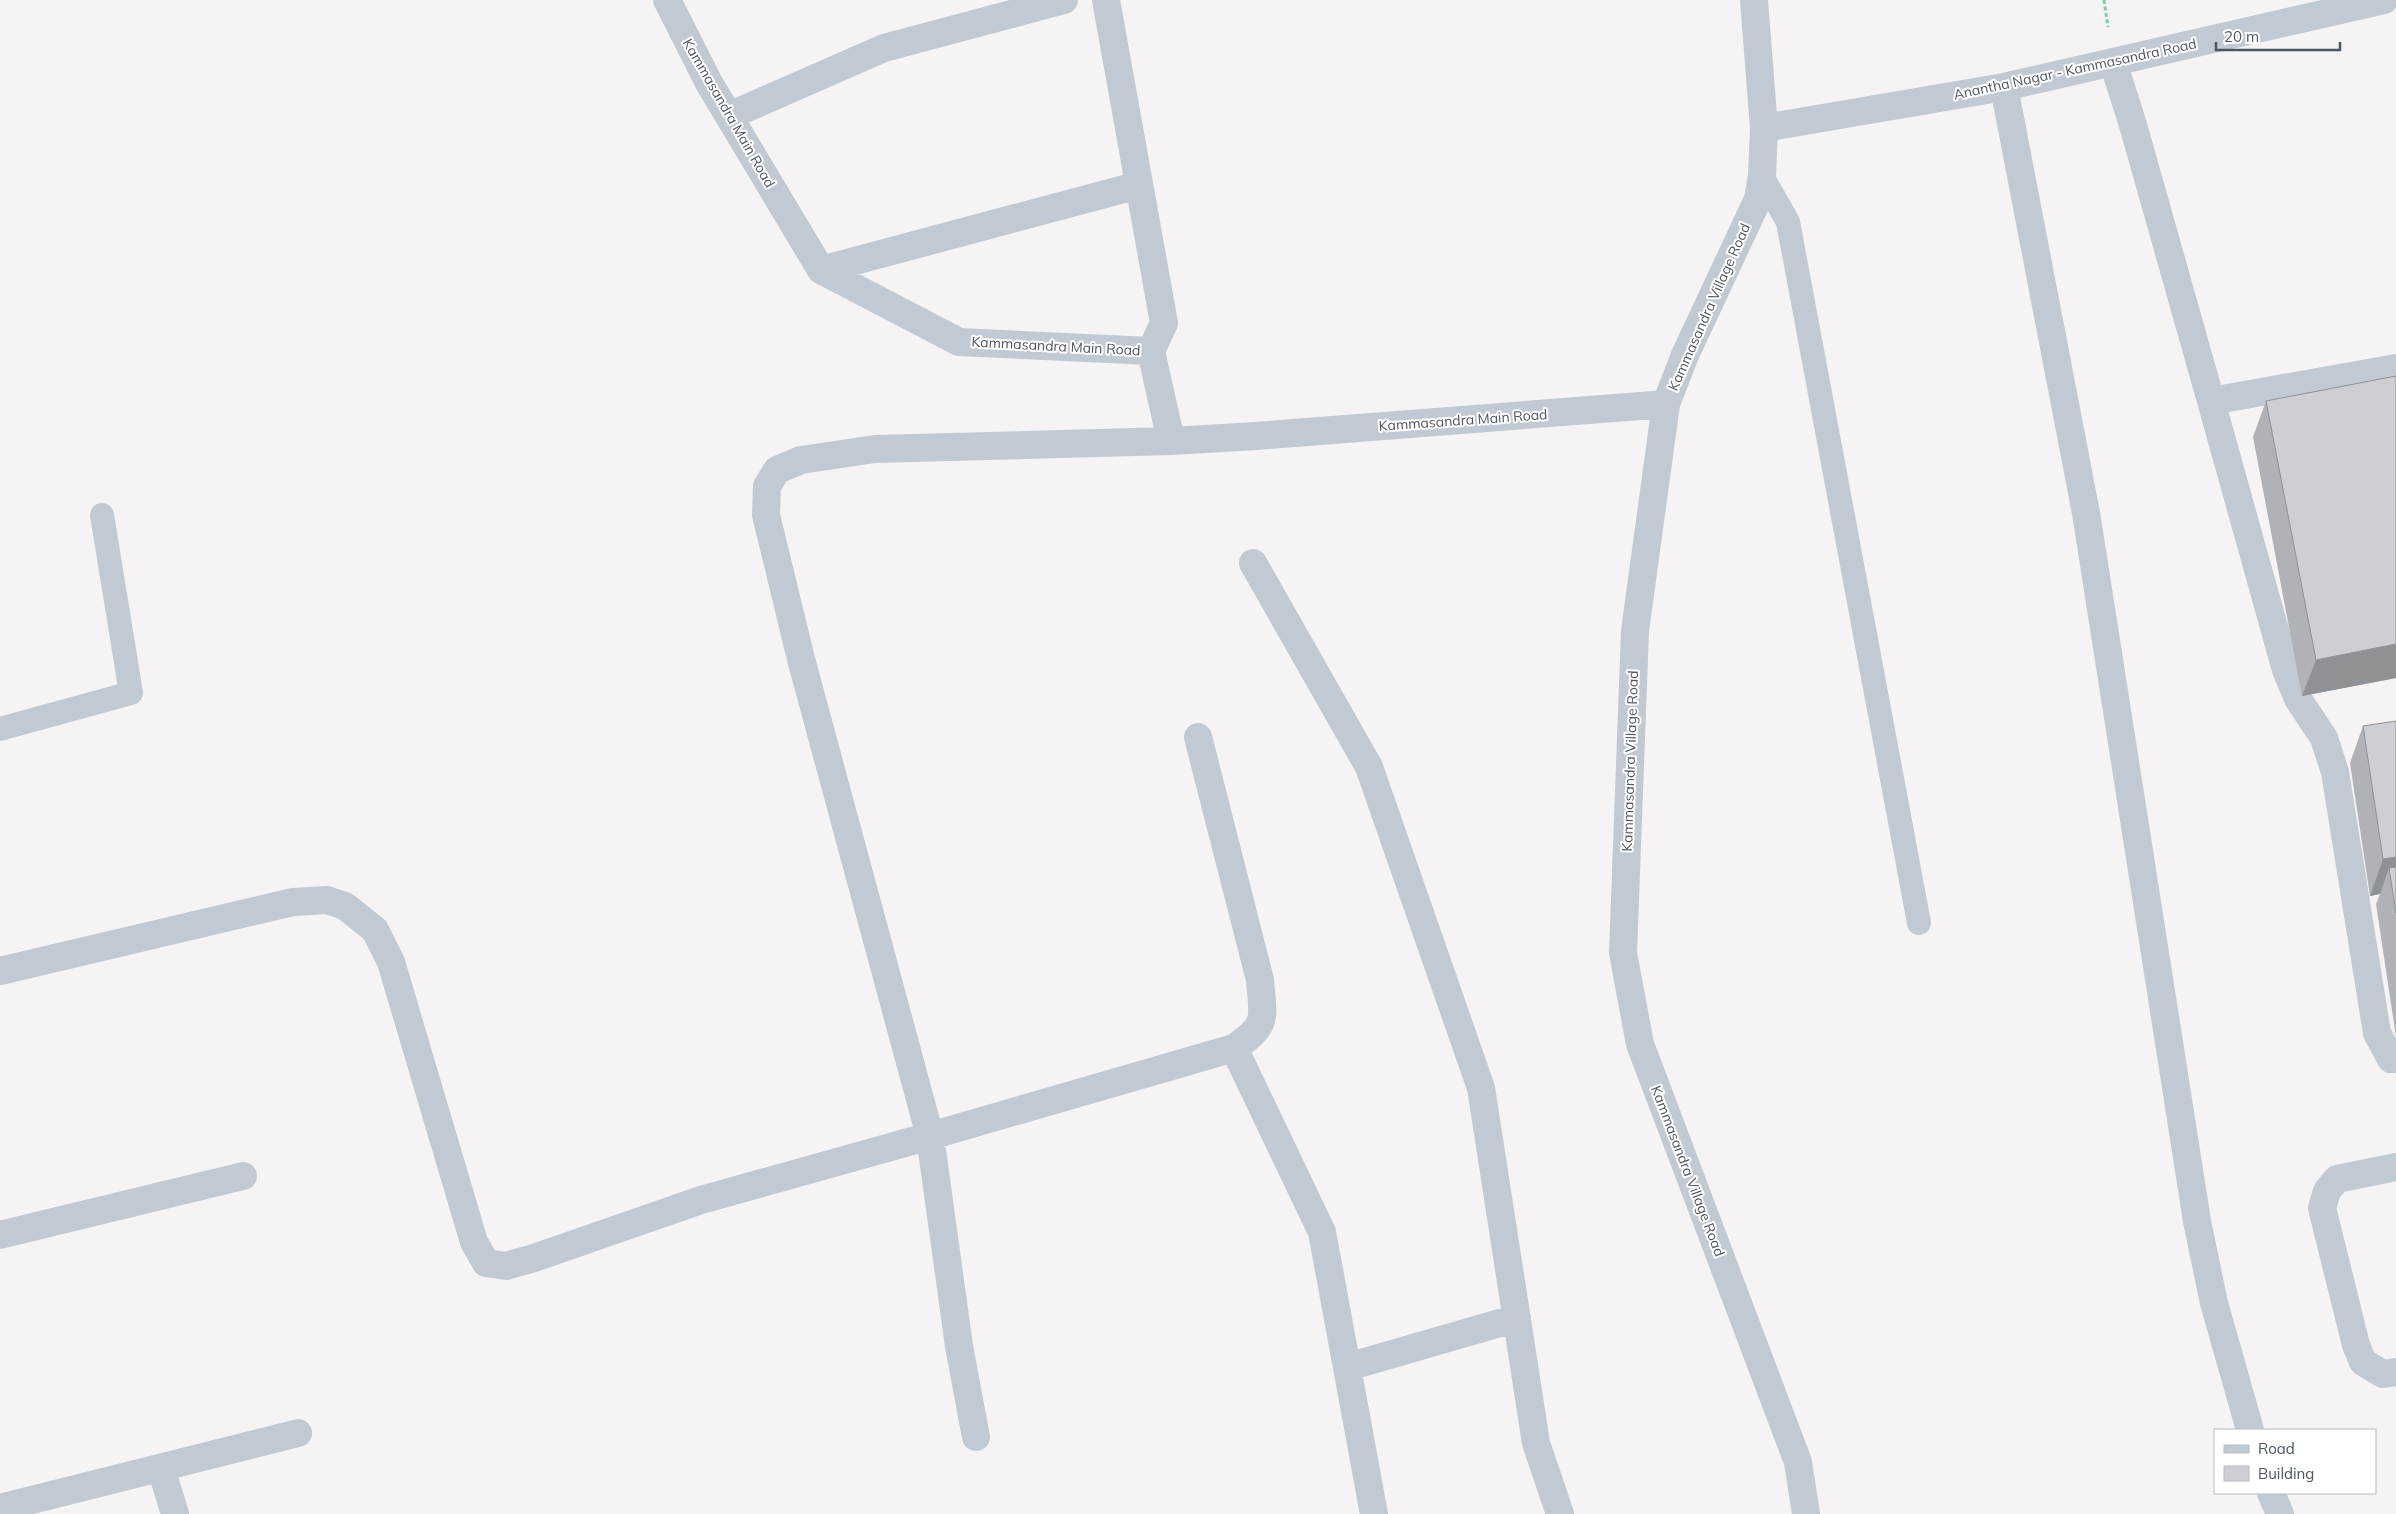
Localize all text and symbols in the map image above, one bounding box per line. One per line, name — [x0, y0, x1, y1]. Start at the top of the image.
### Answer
scale bar — [2216, 20, 2340, 52]
text: 20 m — [2224, 27, 2259, 46]
street label: Anantha Nagar - Kammasandra Road — [1952, 34, 2198, 104]
street label: Kammasandra Main Road — [679, 35, 779, 191]
street label: Kammasandra Village Road — [1664, 220, 1754, 394]
street label: Kammasandra Main Road — [971, 333, 1141, 359]
street label: Kammasandra Main Road — [1378, 405, 1548, 435]
street label: Kammasandra Village Road — [1618, 670, 1642, 852]
street label: Kammasandra Village Road — [1647, 1083, 1729, 1259]
legend — [2214, 1429, 2376, 1494]
text: Road — [2258, 1439, 2295, 1458]
text: Building — [2258, 1464, 2314, 1483]

